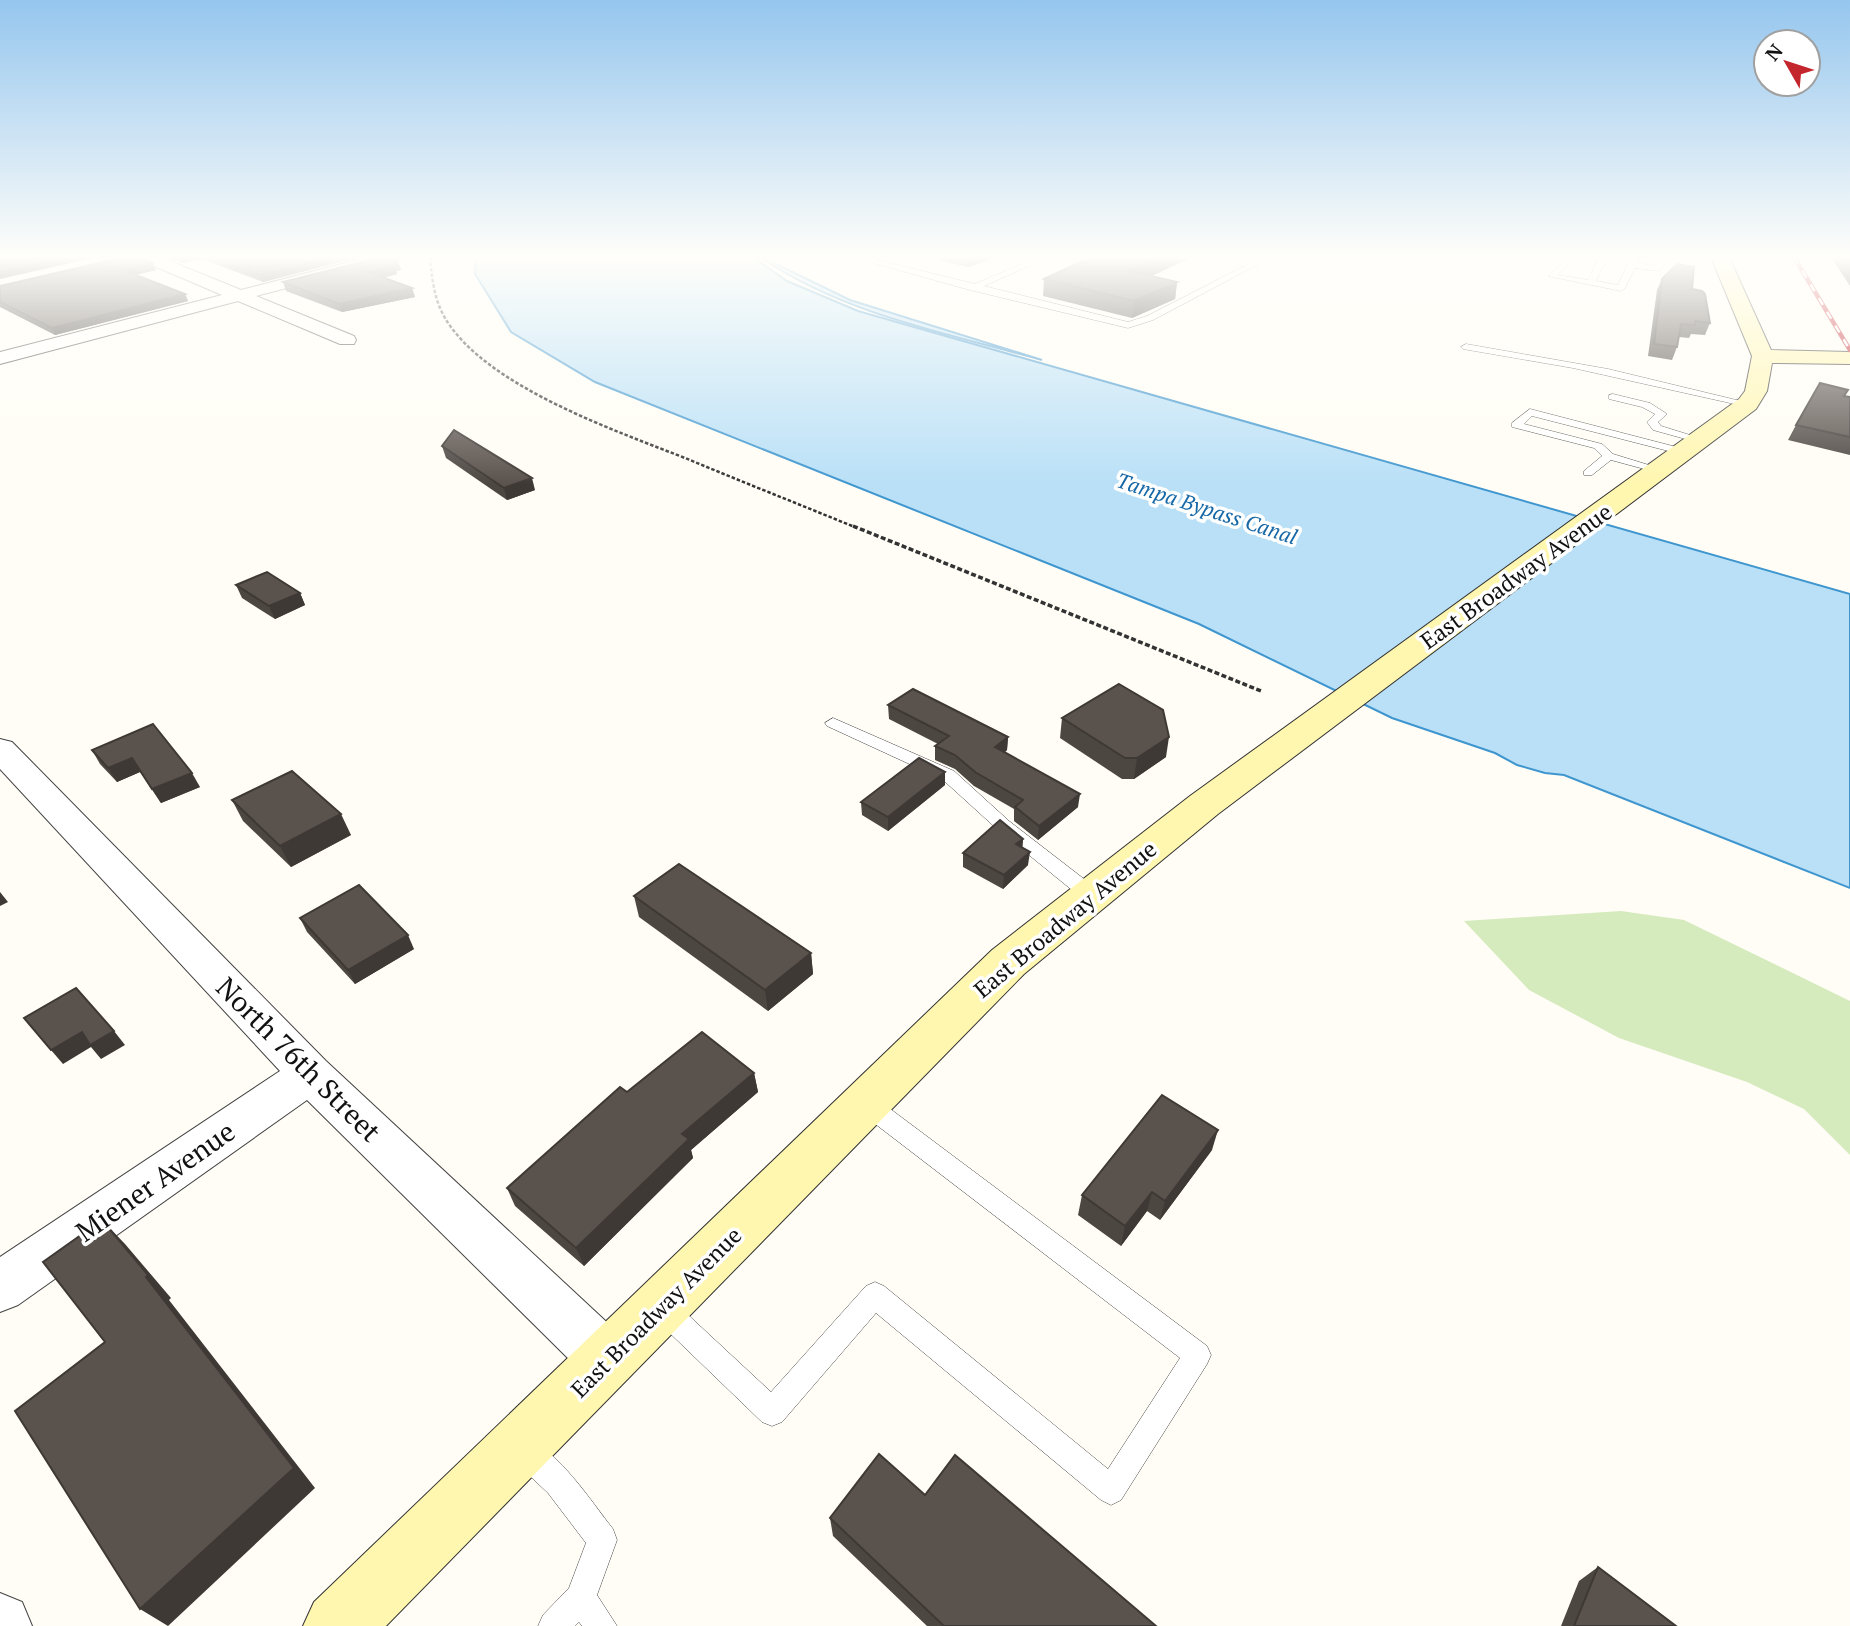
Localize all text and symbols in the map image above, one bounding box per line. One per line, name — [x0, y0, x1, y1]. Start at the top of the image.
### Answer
north arrow — [1752, 28, 1822, 98]
text: N — [1759, 38, 1788, 65]
water label: Tampa Bypass Canal — [1113, 466, 1301, 550]
street label: East Broadway Avenue — [1414, 496, 1618, 656]
street label: East Broadway Avenue — [967, 833, 1163, 1005]
street label: North 76th Street — [209, 969, 390, 1150]
street label: Miener Avenue — [68, 1112, 242, 1250]
street label: East Broadway Avenue — [564, 1220, 748, 1404]

